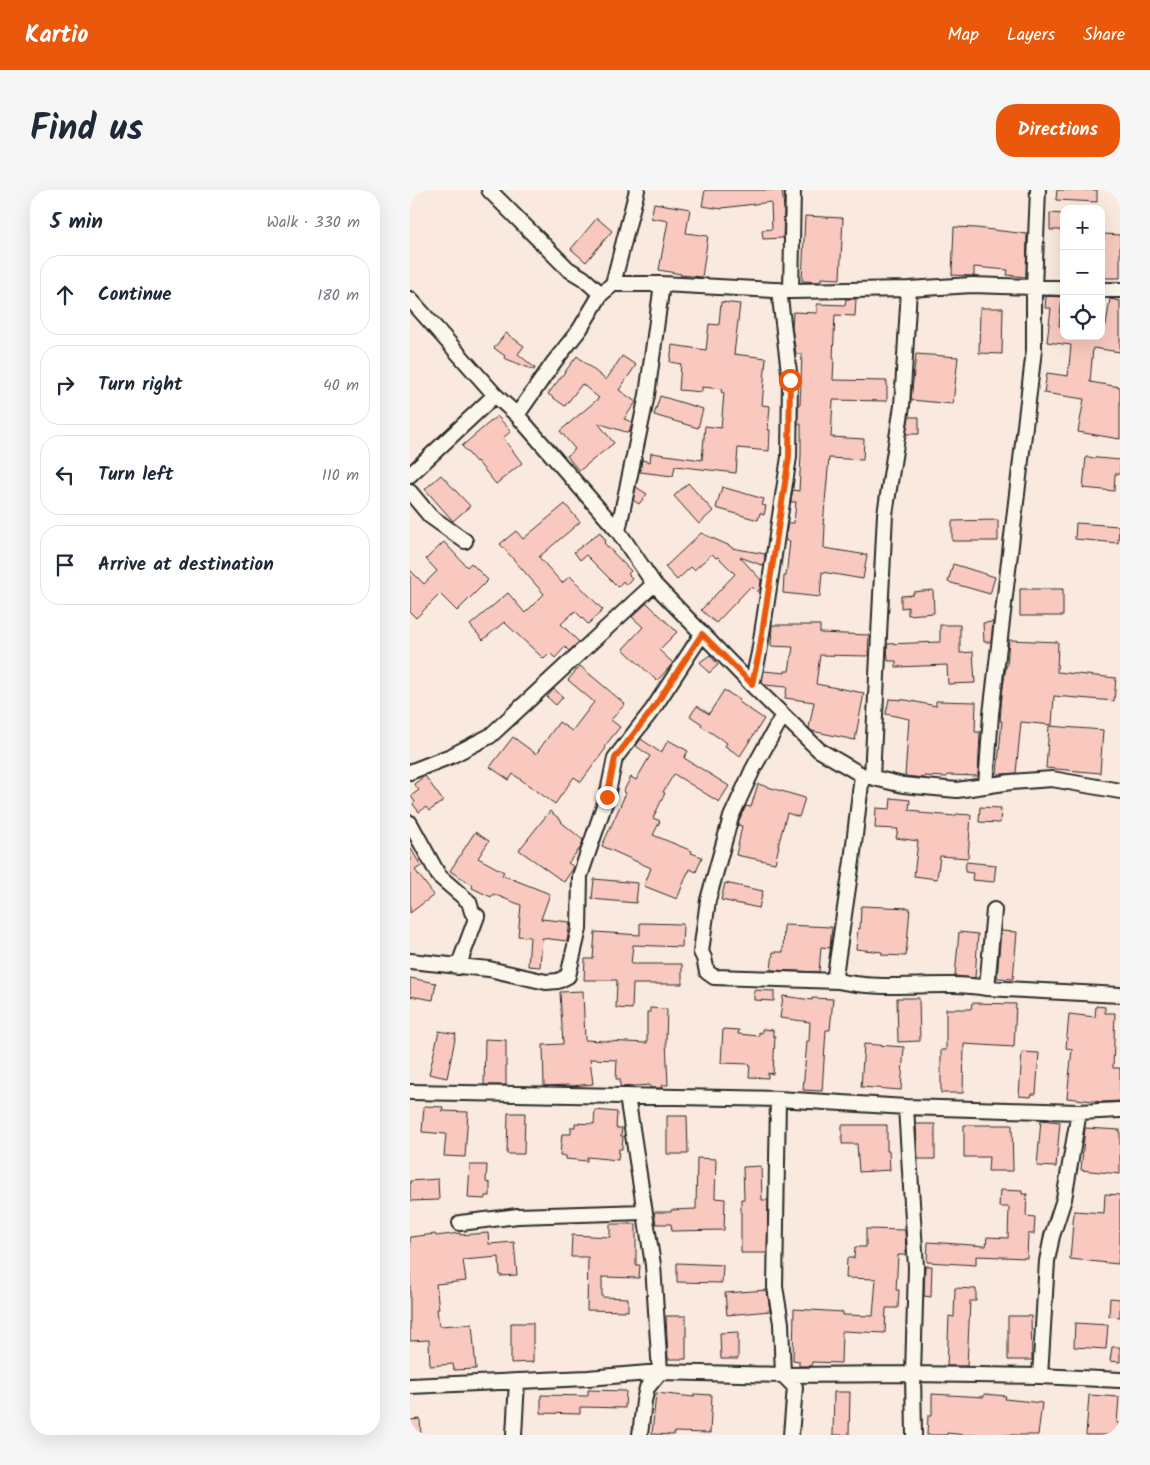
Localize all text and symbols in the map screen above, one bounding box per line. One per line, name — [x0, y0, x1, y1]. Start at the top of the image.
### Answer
text: Kartio — [25, 16, 88, 55]
text: Map — [948, 21, 979, 50]
text: Layers — [1007, 21, 1055, 50]
text: Share — [1083, 21, 1125, 50]
text: Find us — [30, 102, 143, 158]
button: Directions — [996, 104, 1120, 157]
map controls — [1060, 205, 1105, 340]
button: + — [1060, 205, 1105, 250]
text: 5 min — [50, 206, 103, 239]
text: Walk · 330 m — [267, 210, 360, 235]
button: − — [1060, 250, 1105, 295]
text: Continue — [98, 280, 171, 310]
icon: ahead — [51, 281, 79, 309]
text: 180 m — [317, 283, 359, 308]
button: locate — [1060, 295, 1105, 340]
route start — [779, 369, 802, 392]
text: Turn right — [98, 370, 183, 400]
icon: right — [51, 371, 79, 399]
text: 40 m — [323, 373, 359, 398]
text: Turn left — [98, 460, 173, 490]
icon: left — [51, 461, 79, 489]
text: 110 m — [322, 463, 359, 488]
text: Arrive at destination — [98, 550, 274, 580]
icon: arrive — [51, 551, 79, 579]
route end — [596, 786, 619, 809]

